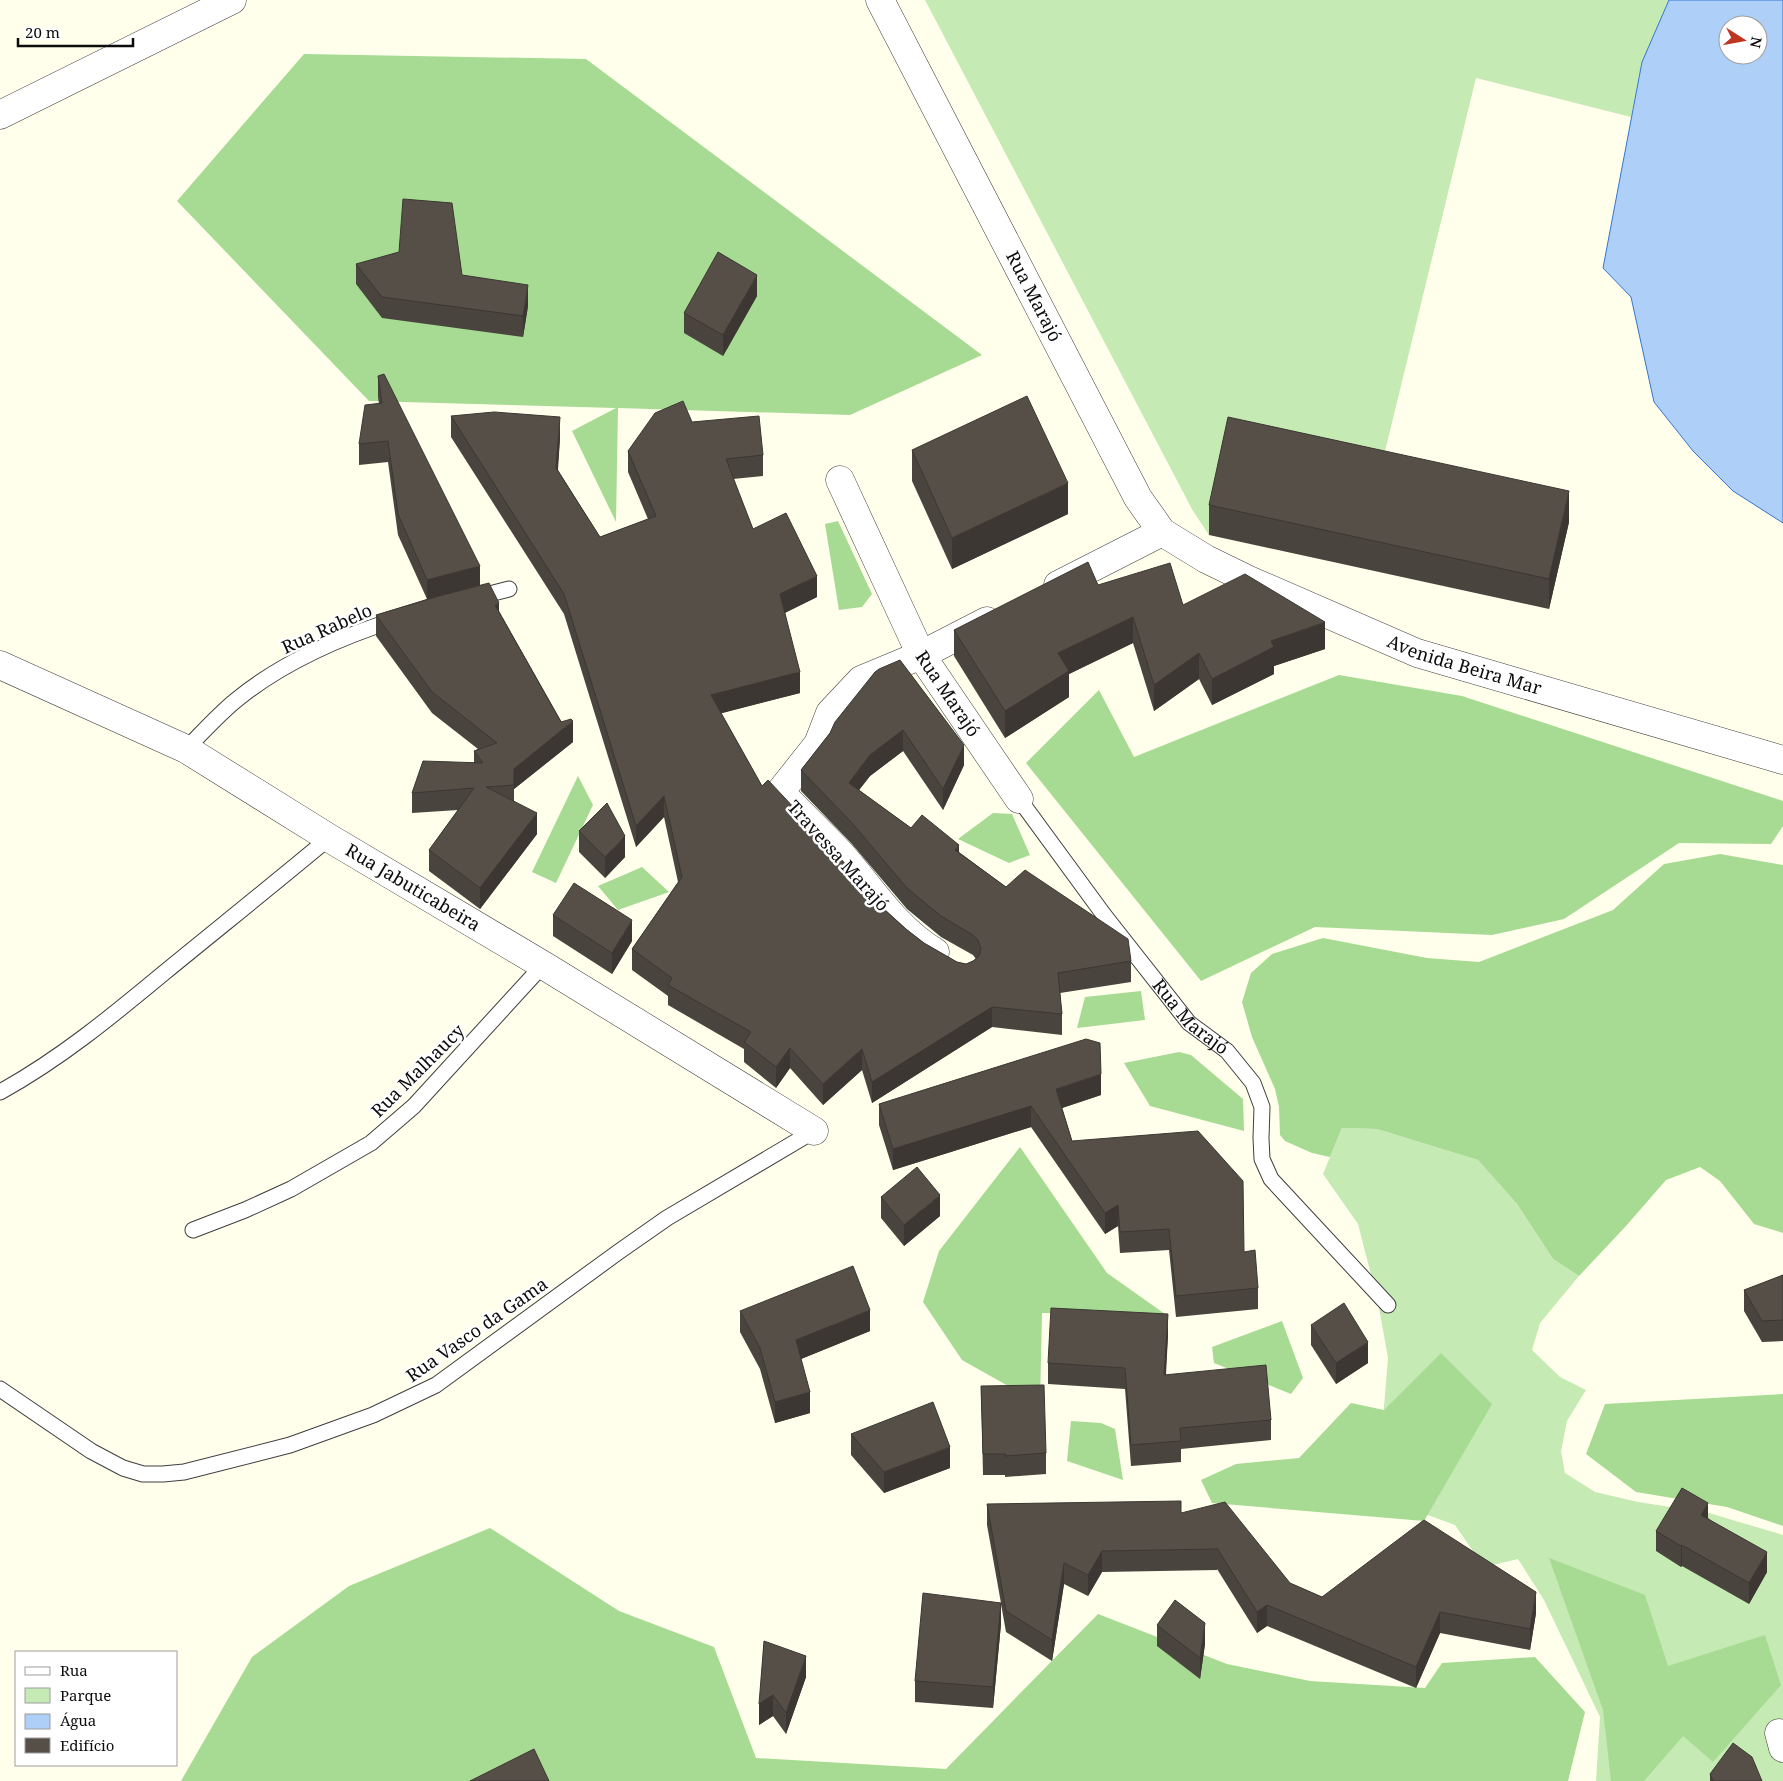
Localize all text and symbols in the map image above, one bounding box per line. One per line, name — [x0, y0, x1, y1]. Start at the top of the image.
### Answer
scale bar — [18, 15, 132, 47]
north arrow — [1718, 15, 1768, 65]
text: 20 m — [25, 22, 60, 42]
text: N — [1746, 35, 1767, 50]
street label: Rua Marajó — [1001, 247, 1068, 346]
street label: Rua Rabelo — [278, 597, 376, 659]
street label: Avenida Beira Mar — [1384, 629, 1545, 700]
street label: Rua Marajó — [911, 646, 986, 741]
street label: Travessa Marajó — [783, 795, 895, 916]
street label: Rua Jabuticabeira — [341, 838, 485, 936]
street label: Rua Marajó — [1148, 973, 1234, 1059]
street label: Rua Malhaucy — [365, 1018, 470, 1122]
street label: Rua Vasco da Gama — [401, 1271, 552, 1387]
legend — [15, 1651, 178, 1766]
text: Rua — [60, 1660, 88, 1680]
text: Parque — [60, 1685, 111, 1705]
text: Água — [60, 1710, 96, 1730]
text: Edifício — [60, 1735, 115, 1755]

